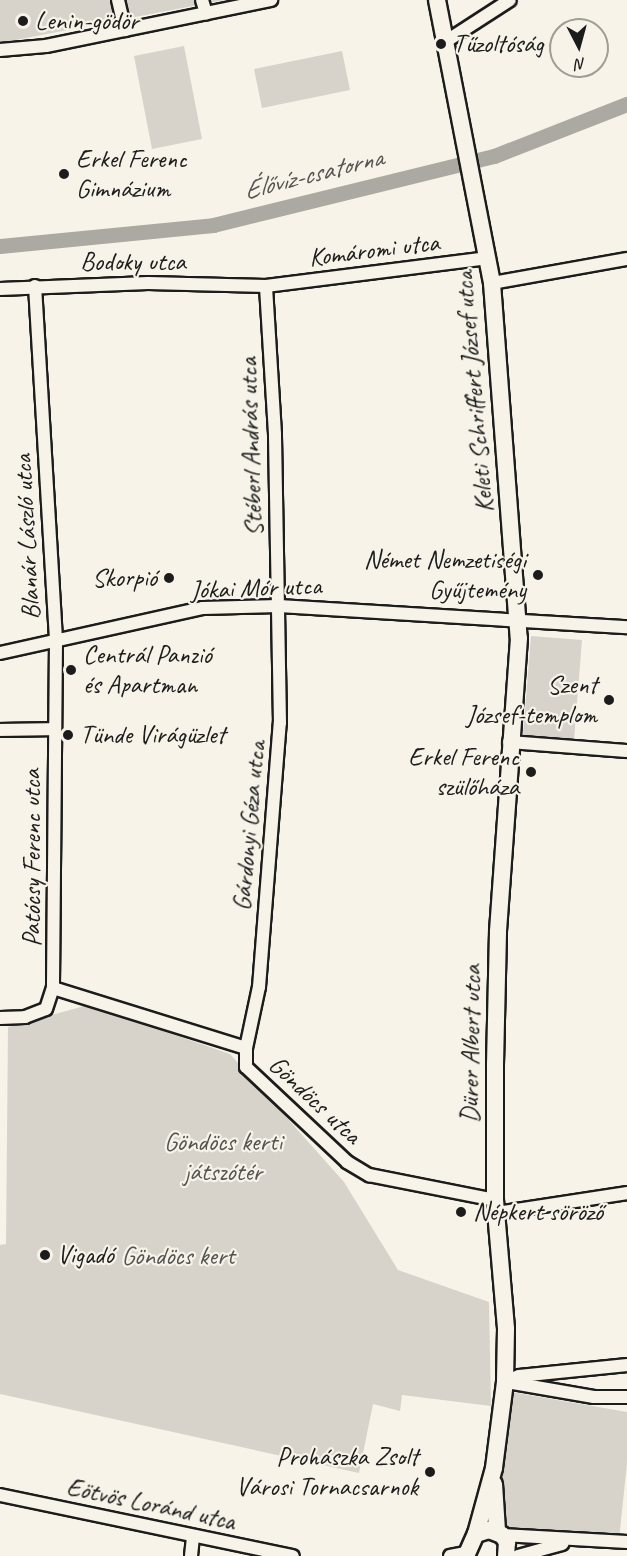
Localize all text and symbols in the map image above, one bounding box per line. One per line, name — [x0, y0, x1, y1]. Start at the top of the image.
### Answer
place label: Lenin-gödör — [35, 5, 138, 37]
marker: Lenin-gödör — [16, 14, 30, 28]
north arrow — [549, 18, 609, 78]
place label: Tűzoltóság — [453, 28, 544, 60]
marker: Tűzoltóság — [434, 37, 448, 51]
text: N — [575, 53, 587, 74]
water label: Élővíz-csatorna — [240, 141, 386, 207]
place label: Erkel Ferenc Gimnázium — [76, 143, 187, 204]
marker: Erkel Ferenc Gimnázium — [57, 167, 71, 181]
street label: Komáromi utca — [308, 227, 440, 273]
street label: Bodoky utca — [81, 246, 185, 278]
street label: Keleti Schriffert József utca — [448, 271, 500, 513]
street label: Stéberl András utca — [232, 357, 270, 537]
street label: Blanár László utca — [7, 454, 47, 620]
place label: Német Nemzetiségi Gyűjtemény — [363, 544, 526, 606]
place label: Skorpió — [92, 562, 157, 594]
marker: Német Nemzetiségi Gyűjtemény — [531, 568, 545, 582]
street label: Jókai Mór utca — [190, 570, 322, 606]
marker: Skorpió — [162, 571, 176, 585]
place label: Centrál Panzió és Apartman — [83, 639, 212, 700]
marker: Centrál Panzió és Apartman — [64, 663, 78, 677]
place label: Szent József-templom — [466, 669, 597, 730]
marker: Szent József-templom — [602, 693, 616, 707]
place label: Tünde Virágüzlet — [80, 719, 225, 751]
marker: Tünde Virágüzlet — [61, 728, 75, 742]
street label: Gárdonyi Géza utca — [226, 740, 272, 912]
place label: Erkel Ferenc szülőháza — [408, 741, 519, 802]
marker: Erkel Ferenc szülőháza — [524, 765, 538, 779]
street label: Patócsy Ferenc utca — [16, 770, 48, 946]
street label: Dürer Albert utca — [454, 965, 488, 1123]
street label: Göndöcs utca — [262, 1049, 368, 1151]
park label: Göndöcs kerti játszótér — [164, 1126, 282, 1188]
place label: Népkert söröző — [473, 1196, 603, 1228]
marker: Népkert söröző — [454, 1205, 468, 1219]
place label: Vigadó — [57, 1239, 114, 1271]
park label: Göndöcs kert — [121, 1240, 235, 1272]
marker: Vigadó — [38, 1248, 52, 1262]
place label: Prohászka Zsolt Városi Tornacsarnok — [236, 1441, 418, 1502]
marker: Prohászka Zsolt Városi Tornacsarnok — [423, 1465, 437, 1479]
street label: Eötvös Loránd utca — [64, 1471, 238, 1537]

